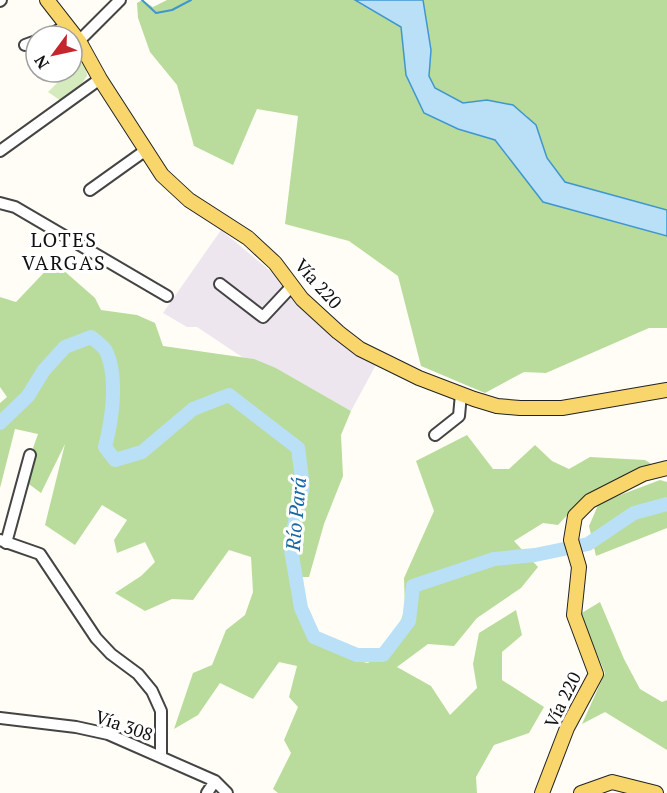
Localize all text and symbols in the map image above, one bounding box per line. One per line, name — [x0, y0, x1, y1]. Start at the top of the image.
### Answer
north arrow — [24, 24, 84, 84]
text: N — [29, 51, 54, 73]
district label: LOTES VARGAS — [22, 226, 106, 276]
street label: Vía 220 — [290, 253, 347, 313]
water label: Río Pará — [279, 476, 312, 553]
street label: Vía 220 — [538, 668, 586, 731]
street label: Vía 308 — [92, 704, 156, 746]

